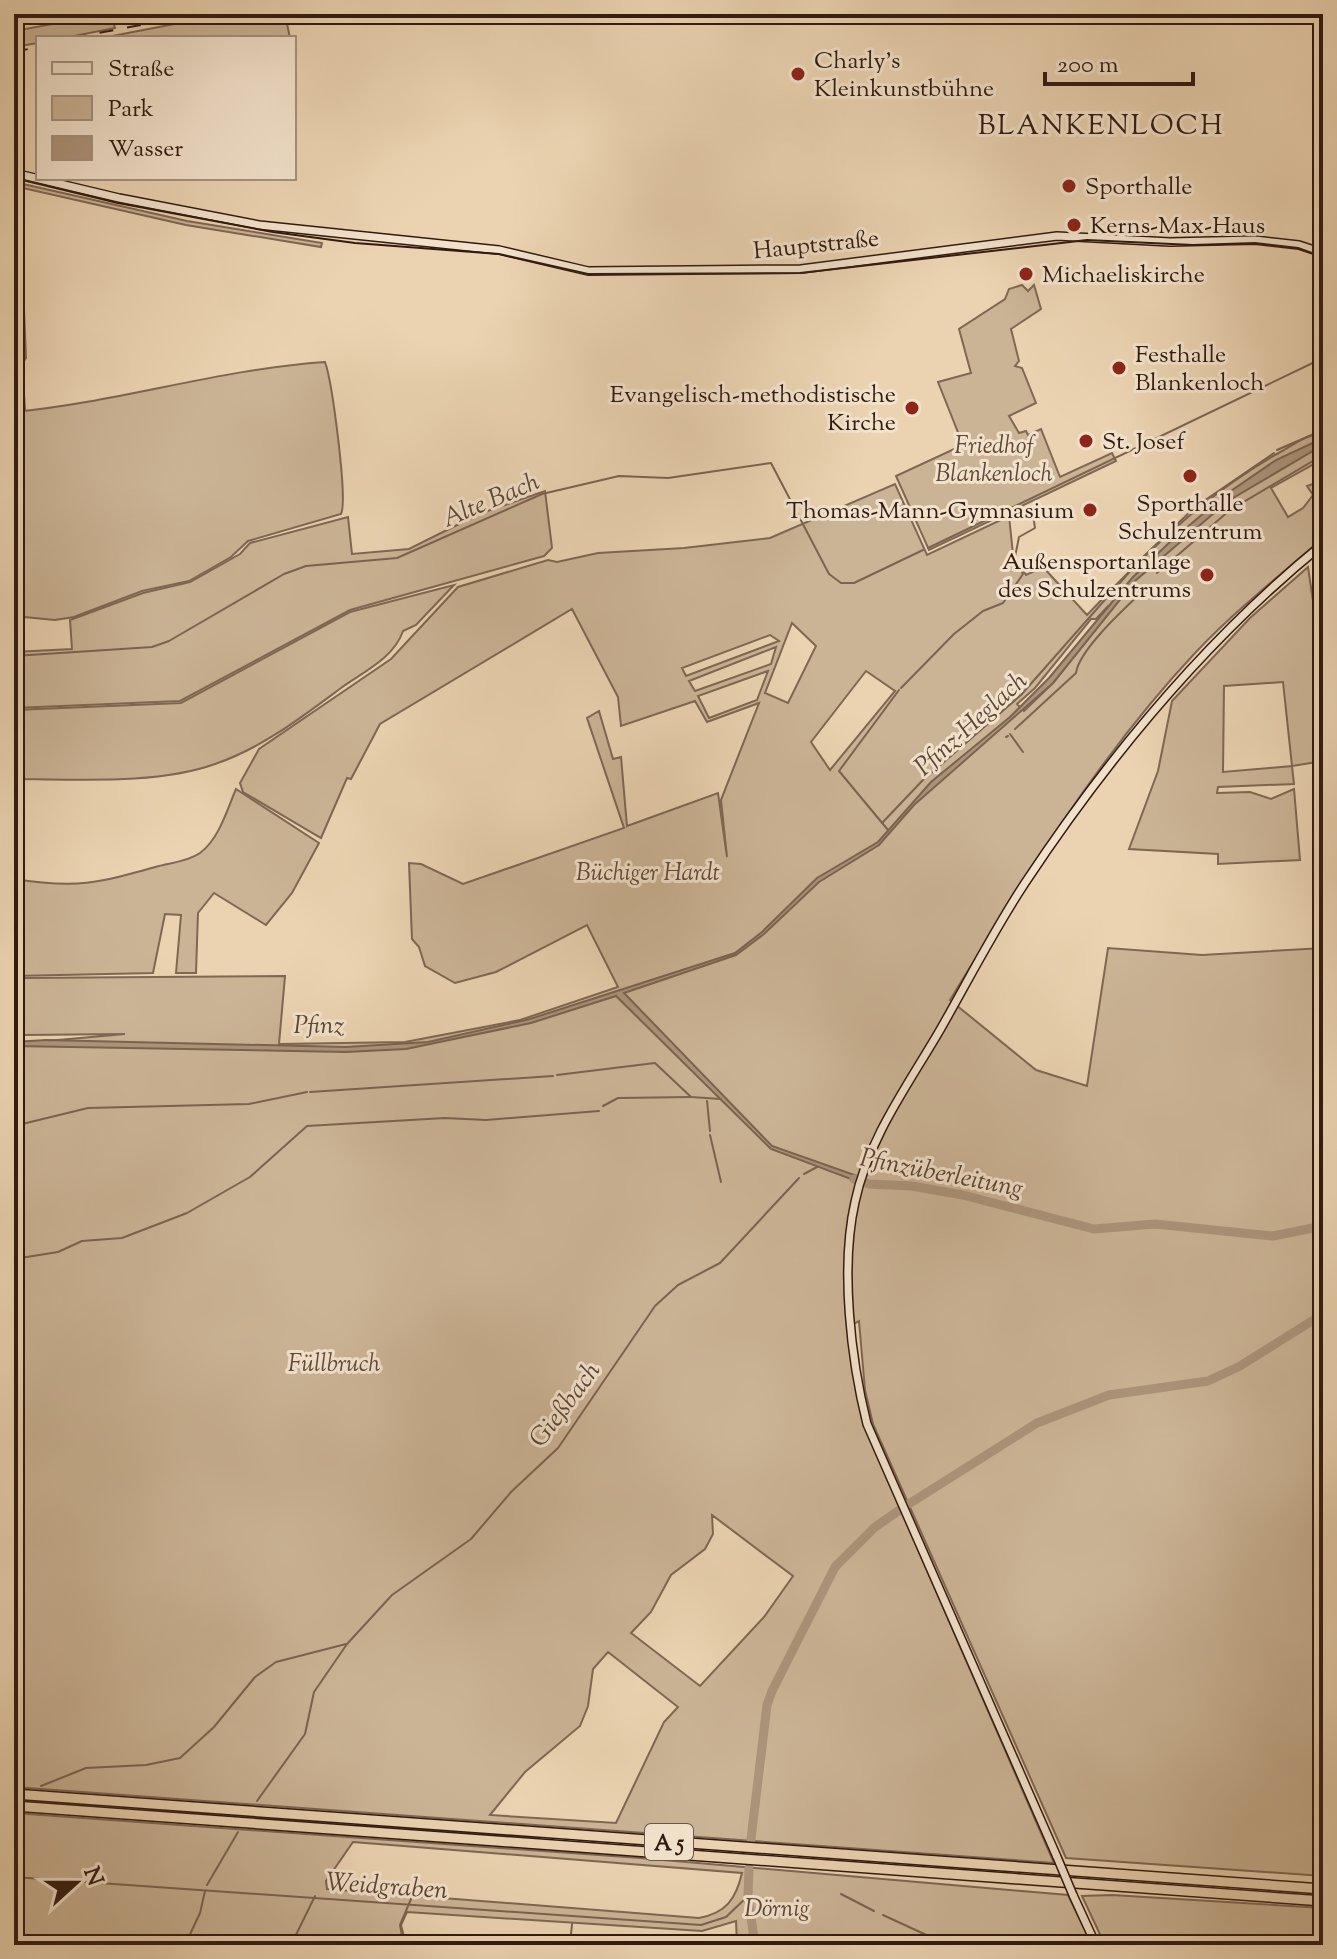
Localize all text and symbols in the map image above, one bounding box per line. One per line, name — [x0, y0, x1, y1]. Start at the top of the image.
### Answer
legend — [36, 36, 296, 180]
scale bar — [1045, 36, 1193, 86]
place label: Charly's Kleinkunstbühne — [814, 45, 994, 107]
text: 200 m — [1057, 49, 1119, 83]
text: Straße — [108, 53, 174, 87]
marker: Charly's Kleinkunstbühne — [789, 65, 807, 83]
text: Park — [108, 93, 154, 127]
district label: BLANKENLOCH — [978, 107, 1224, 147]
text: Wasser — [108, 133, 183, 167]
place label: Sporthalle — [1085, 171, 1192, 205]
marker: Sporthalle — [1060, 177, 1078, 195]
place label: Kerns-Max-Haus — [1090, 210, 1265, 244]
marker: Kerns-Max-Haus — [1065, 216, 1083, 234]
street label: Hauptstraße — [752, 222, 881, 270]
place label: Michaeliskirche — [1042, 259, 1205, 293]
marker: Michaeliskirche — [1017, 265, 1035, 283]
place label: Festhalle Blankenloch — [1135, 339, 1264, 401]
marker: Festhalle Blankenloch — [1110, 359, 1128, 377]
place label: Evangelisch-methodistische Kirche — [610, 379, 896, 441]
marker: Evangelisch-methodistische Kirche — [903, 399, 921, 417]
place label: St. Josef — [1102, 426, 1186, 460]
park label: Friedhof Blankenloch — [936, 430, 1053, 492]
marker: St. Josef — [1077, 432, 1095, 450]
water label: Alte Bach — [437, 464, 546, 538]
marker: Sporthalle Schulzentrum — [1181, 467, 1199, 485]
place label: Sporthalle Schulzentrum — [1118, 488, 1262, 550]
place label: Thomas-Mann-Gymnasium — [786, 495, 1074, 529]
marker: Thomas-Mann-Gymnasium — [1081, 501, 1099, 519]
place label: Außensportanlage des Schulzentrums — [998, 546, 1191, 608]
marker: Außensportanlage des Schulzentrums — [1198, 566, 1216, 584]
water label: Pfinz-Heglach — [907, 664, 1037, 786]
park label: Büchiger Hardt — [576, 857, 720, 891]
water label: Pfinz — [294, 1008, 345, 1045]
water label: Pfinzüberleitung — [857, 1140, 1026, 1208]
park label: Füllbruch — [288, 1348, 381, 1382]
water label: Gießbach — [522, 1355, 611, 1456]
road number: A 5 — [645, 1824, 693, 1860]
north arrow — [36, 1843, 116, 1923]
text: N — [74, 1863, 110, 1891]
water label: Weidgraben — [325, 1865, 449, 1910]
park label: Dörnig — [744, 1893, 810, 1927]

